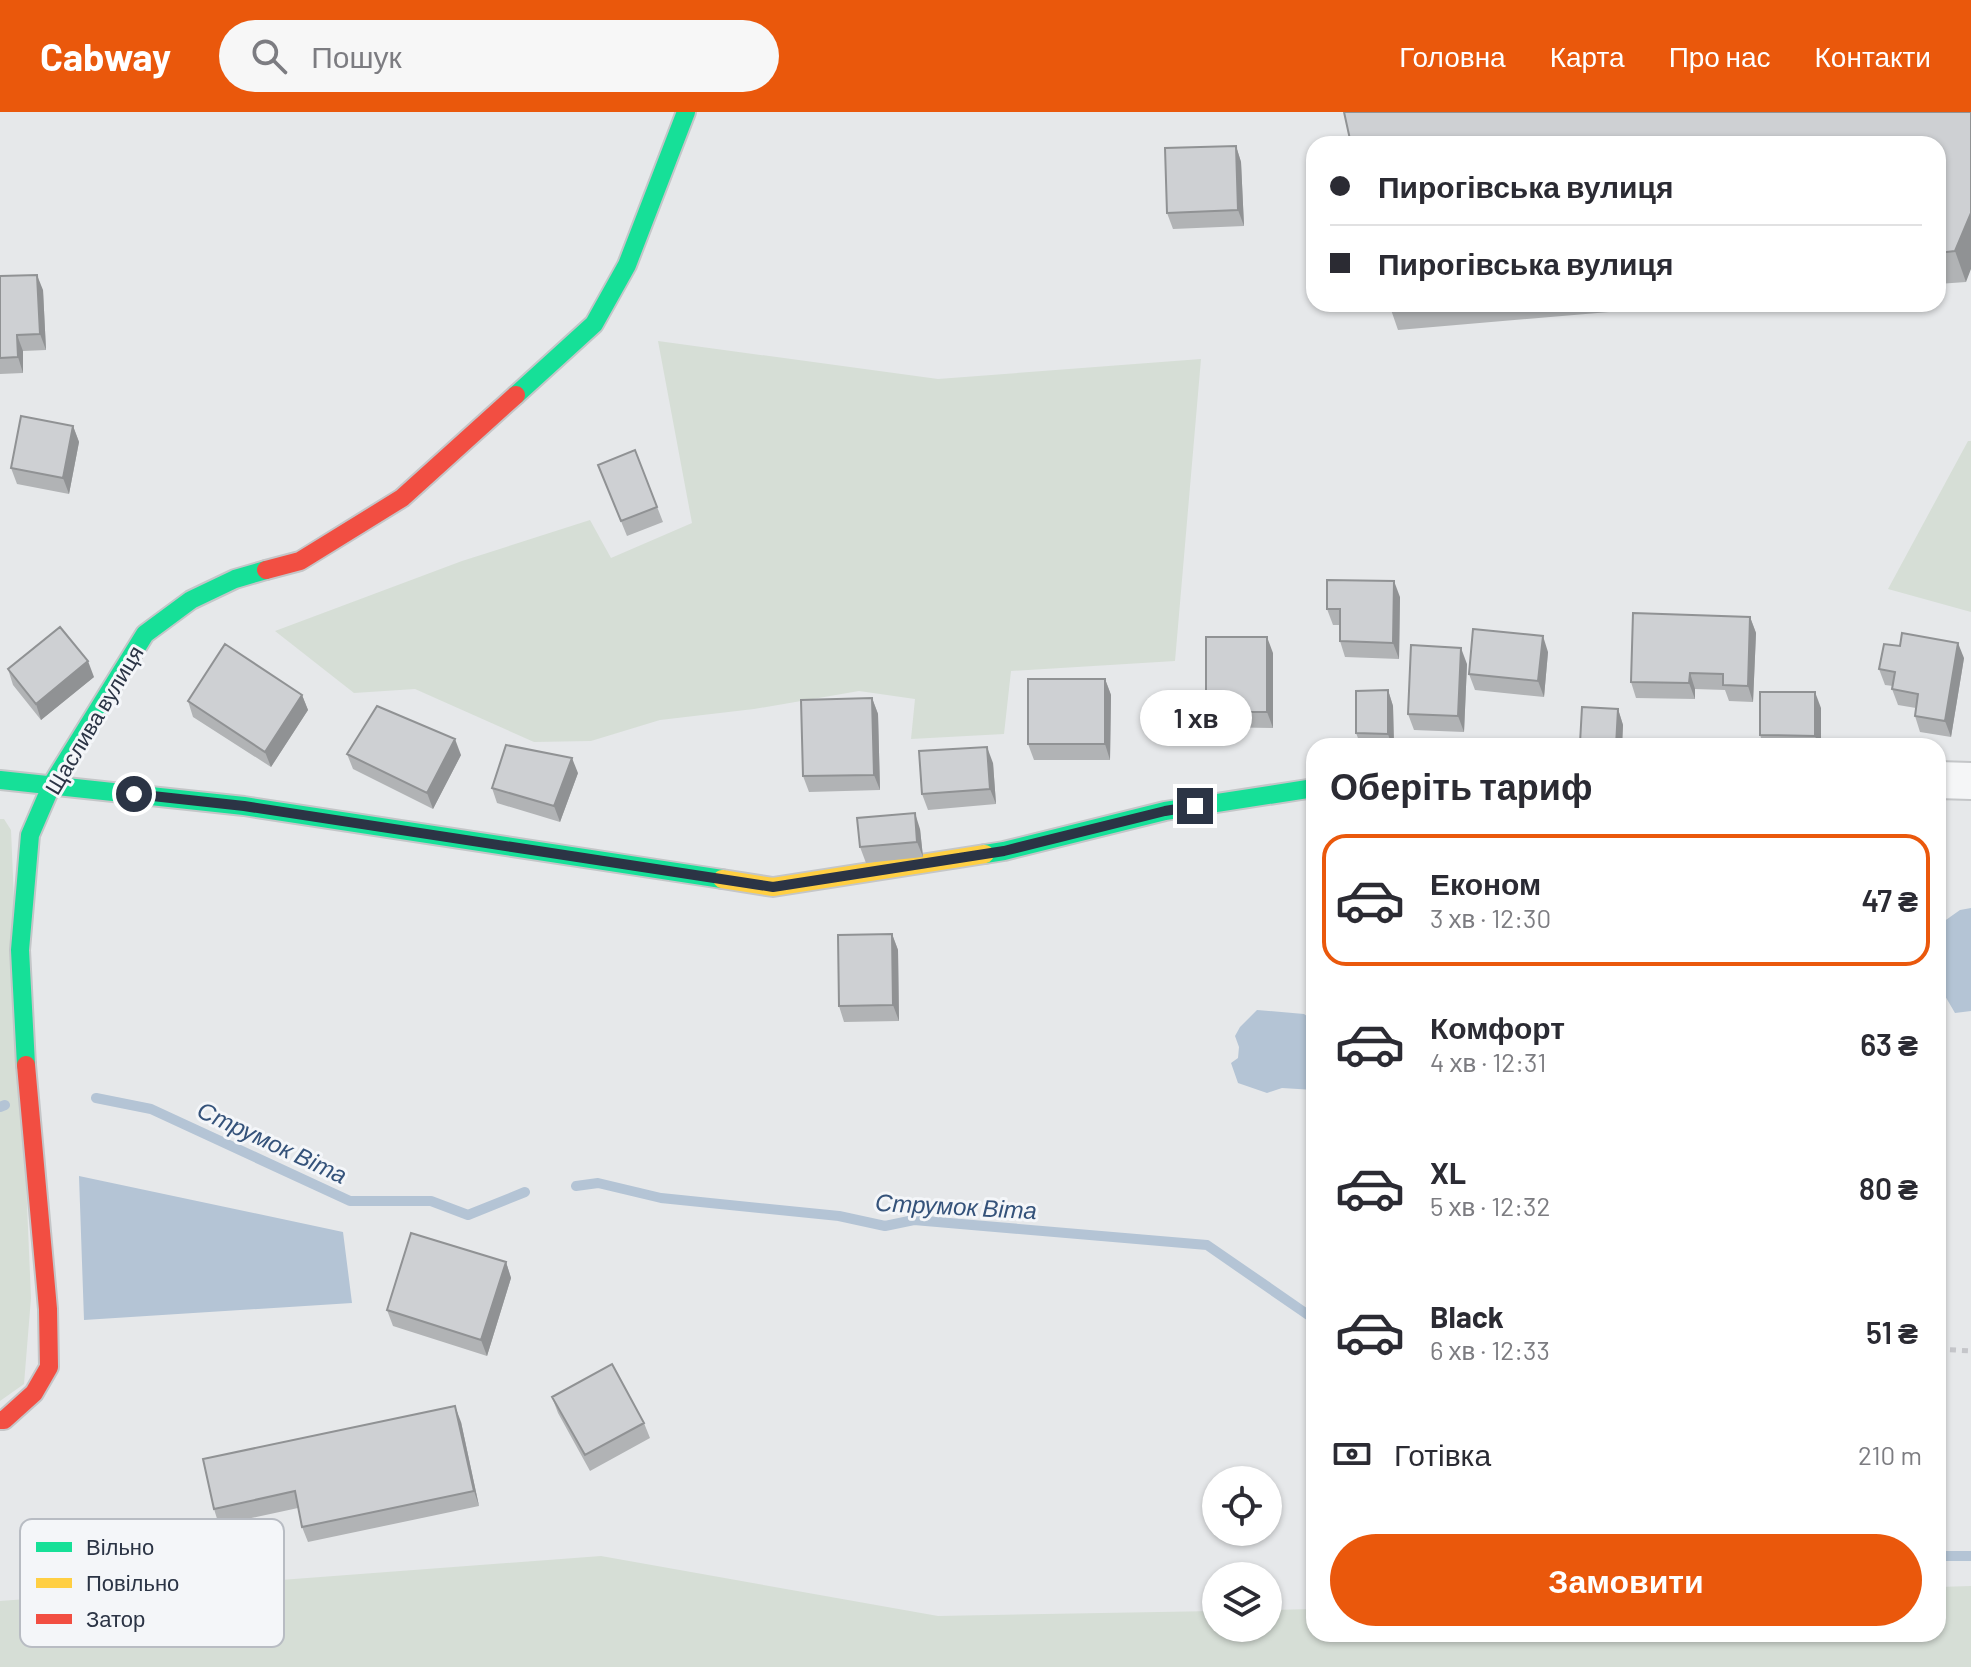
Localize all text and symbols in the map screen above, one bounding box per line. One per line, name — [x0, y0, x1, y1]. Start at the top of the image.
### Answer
search box — [219, 20, 779, 92]
text: Cabway — [40, 33, 171, 79]
icon: search — [247, 34, 291, 78]
text: Пошук — [311, 38, 402, 74]
text: Головна — [1399, 39, 1506, 73]
text: Карта — [1550, 39, 1625, 73]
text: Про нас — [1669, 39, 1771, 73]
text: Контакти — [1815, 39, 1931, 73]
text: Пирогівська вулиця — [1378, 168, 1673, 204]
text: Пирогівська вулиця — [1378, 245, 1673, 281]
street label: Щаслива вулиця — [39, 640, 149, 799]
callout: 1 хв — [1139, 690, 1251, 746]
text: 1 хв — [1174, 702, 1218, 733]
text: Оберіть тариф — [1330, 764, 1593, 807]
route start — [116, 776, 152, 812]
route end — [1177, 788, 1213, 824]
icon: car — [1334, 864, 1406, 936]
text: Економ — [1430, 865, 1541, 901]
text: 47 ₴ — [1862, 882, 1918, 918]
text: 3 хв · 12:30 — [1430, 902, 1551, 933]
icon: car — [1334, 1008, 1406, 1080]
text: Комфорт — [1430, 1009, 1565, 1045]
text: 63 ₴ — [1860, 1026, 1918, 1062]
text: 4 хв · 12:31 — [1430, 1046, 1546, 1077]
water label: Струмок Віта — [193, 1094, 352, 1189]
icon: car — [1334, 1152, 1406, 1224]
text: XL — [1430, 1154, 1466, 1190]
text: 80 ₴ — [1859, 1170, 1918, 1206]
water label: Струмок Віта — [875, 1187, 1038, 1224]
text: 5 хв · 12:32 — [1430, 1190, 1550, 1221]
icon: car — [1334, 1296, 1406, 1368]
text: Black — [1430, 1298, 1504, 1334]
text: 51 ₴ — [1866, 1314, 1918, 1350]
text: 6 хв · 12:33 — [1430, 1334, 1550, 1365]
icon: cash — [1330, 1432, 1374, 1476]
text: Готівка — [1394, 1436, 1491, 1472]
text: 210 m — [1858, 1439, 1922, 1470]
map controls — [1202, 1466, 1282, 1642]
button: locate — [1202, 1466, 1282, 1546]
legend — [20, 1519, 284, 1647]
text: Вільно — [86, 1533, 154, 1559]
button: Замовити — [1330, 1534, 1922, 1626]
button: layers — [1202, 1562, 1282, 1642]
text: Повільно — [86, 1569, 179, 1595]
text: Затор — [86, 1605, 145, 1632]

